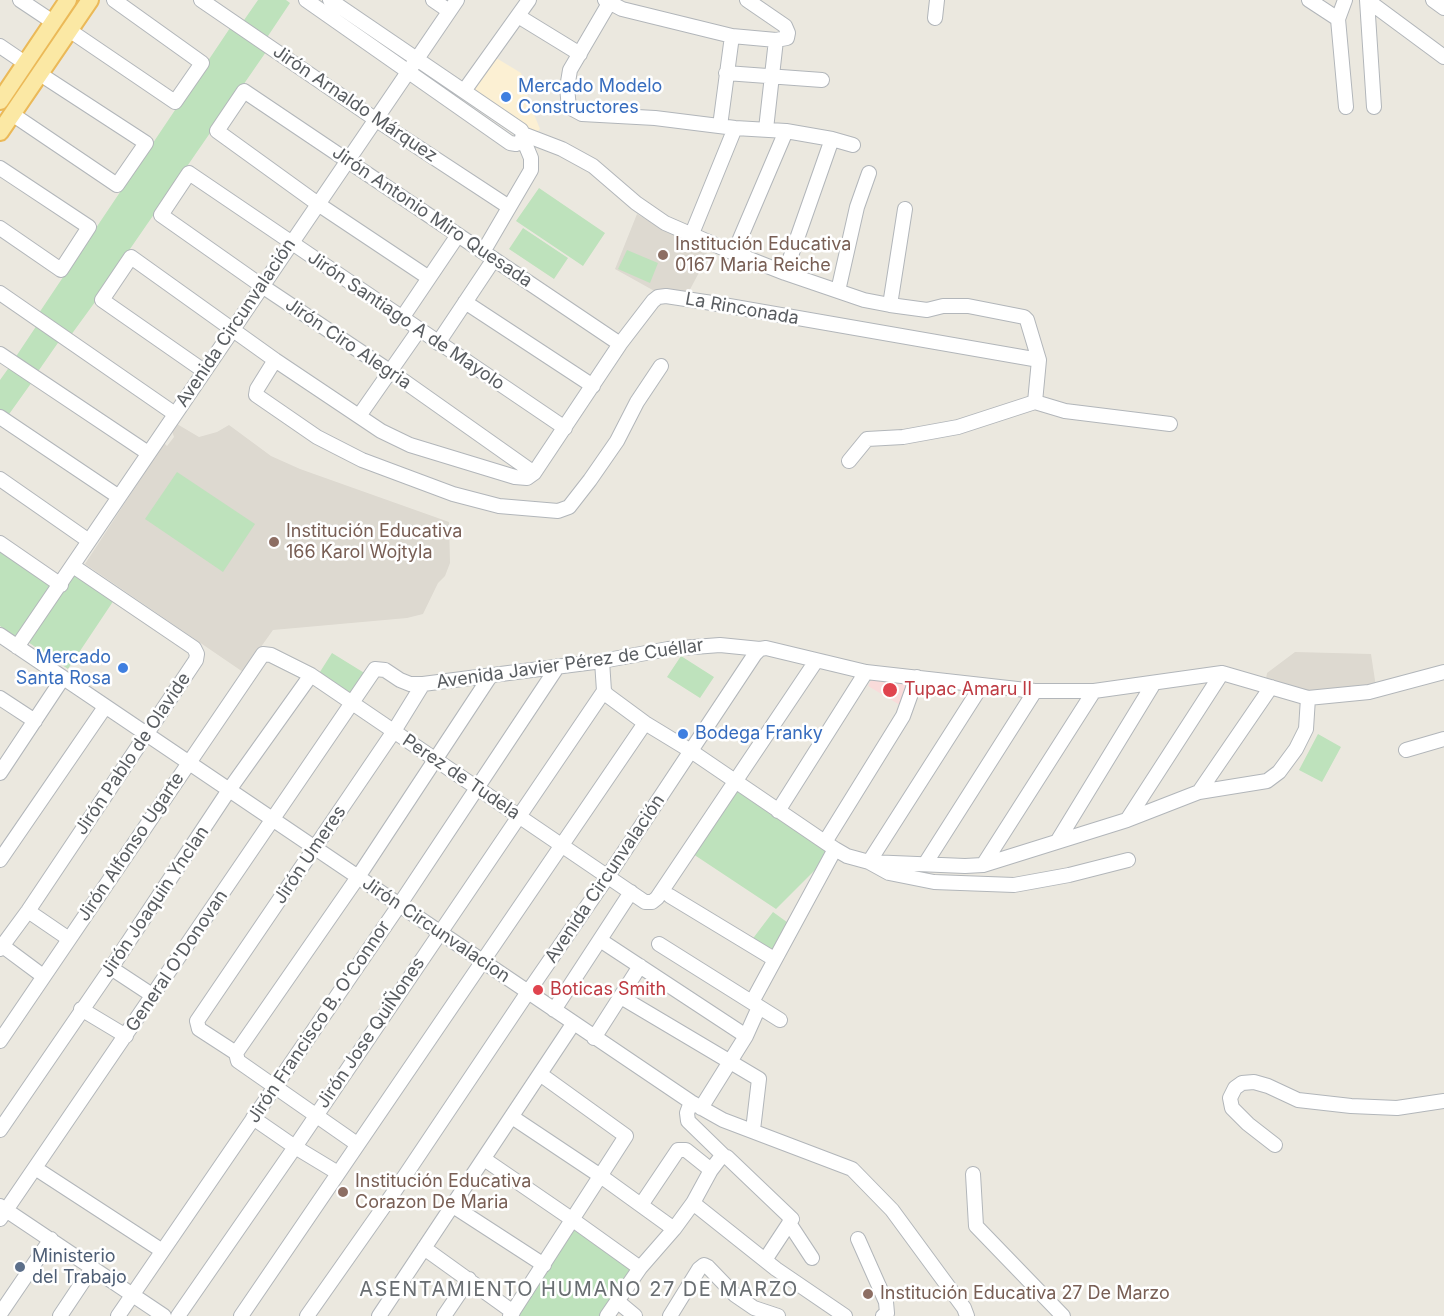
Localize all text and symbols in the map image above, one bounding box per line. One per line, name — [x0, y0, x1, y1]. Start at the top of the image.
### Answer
street label: Jirón Arnaldo Márquez — [269, 41, 441, 167]
place label: Mercado Modelo Constructores — [518, 76, 662, 118]
marker: Mercado Modelo Constructores — [499, 90, 513, 104]
street label: Jirón Antonio Miro Quesada — [328, 142, 536, 292]
place label: Institución Educativa 0167 Maria Reiche — [675, 234, 851, 276]
street label: Avenida Circunvalación — [172, 235, 300, 411]
street label: Jirón Santiago A de Mayolo — [303, 247, 509, 395]
marker: Institución Educativa 0167 Maria Reiche — [656, 248, 670, 262]
street label: La Rinconada — [684, 288, 800, 330]
street label: Jirón Ciro Alegria — [281, 294, 415, 394]
place label: Institución Educativa 166 Karol Wojtyla — [286, 521, 462, 564]
marker: Institución Educativa 166 Karol Wojtyla — [267, 535, 281, 549]
street label: Avenida Javier Pérez de Cuéllar — [435, 635, 705, 693]
place label: Mercado Santa Rosa — [16, 647, 111, 690]
marker: Mercado Santa Rosa — [116, 661, 130, 675]
street label: Jirón Pablo de Olavide — [71, 669, 195, 839]
place label: Tupac Amaru II — [904, 679, 1032, 701]
marker: Tupac Amaru II — [881, 681, 899, 699]
place label: Bodega Franky — [695, 723, 823, 745]
marker: Bodega Franky — [676, 727, 690, 741]
street label: Perez de Tudela — [398, 730, 524, 824]
street label: Jirón Alfonso Ugarte — [73, 768, 189, 926]
street label: Avenida Circunvalación — [541, 791, 669, 967]
street label: Jirón Umeres — [269, 802, 351, 908]
street label: Jirón Joaquin Ynclan — [96, 822, 214, 982]
street label: Jirón Circunvalacion — [358, 873, 514, 987]
street label: General O'Donovan — [122, 886, 232, 1036]
street label: Jirón Francisco B. O'Connor — [243, 917, 395, 1127]
street label: Jirón Jose QuiÑones — [312, 953, 430, 1113]
place label: Boticas Smith — [550, 979, 666, 1001]
marker: Boticas Smith — [531, 983, 545, 997]
place label: Institución Educativa Corazon De Maria — [355, 1171, 531, 1214]
marker: Institución Educativa Corazon De Maria — [336, 1185, 350, 1199]
place label: Ministerio del Trabajo — [32, 1246, 127, 1288]
marker: Ministerio del Trabajo — [13, 1260, 27, 1274]
district label: ASENTAMIENTO HUMANO 27 DE MARZO — [359, 1278, 799, 1302]
place label: Institución Educativa 27 De Marzo — [880, 1283, 1170, 1305]
marker: Institución Educativa 27 De Marzo — [861, 1287, 875, 1301]

